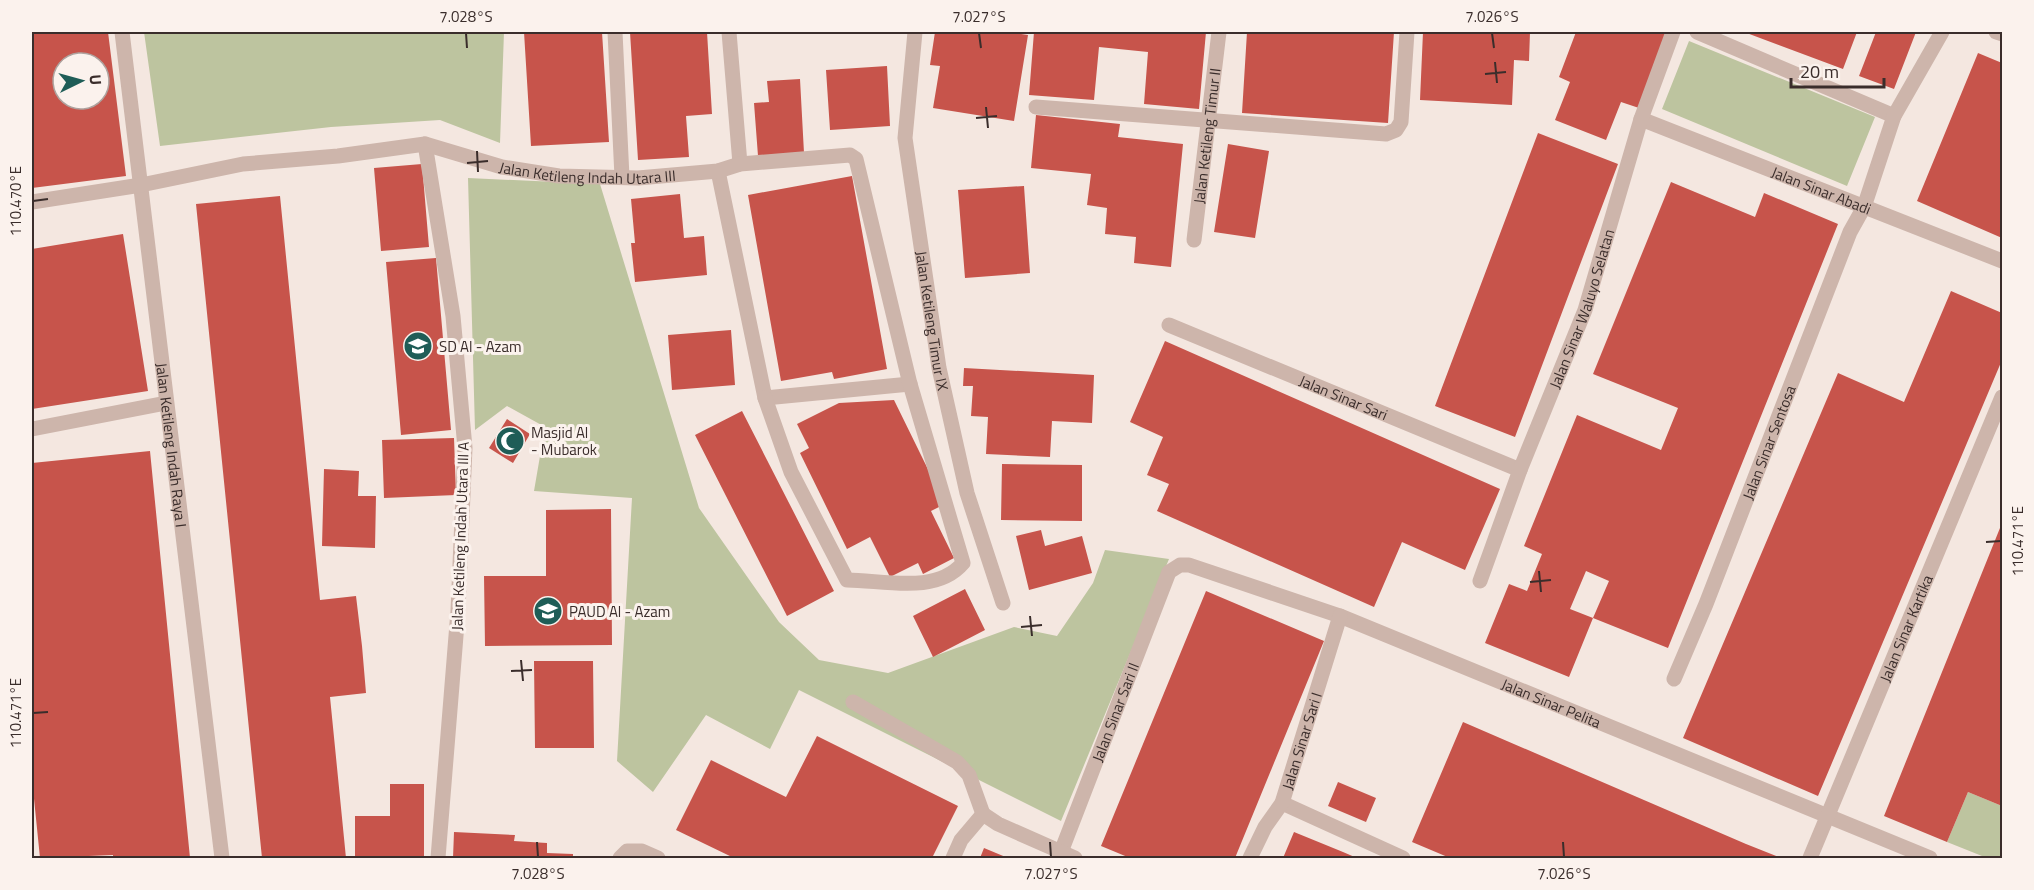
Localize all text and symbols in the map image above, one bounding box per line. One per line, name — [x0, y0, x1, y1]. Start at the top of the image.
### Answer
text: 7.028°S — [439, 5, 493, 28]
text: 7.027°S — [952, 5, 1006, 28]
text: 7.026°S — [1465, 5, 1519, 28]
north arrow — [51, 51, 111, 111]
scale bar — [1791, 51, 1884, 89]
text: 20 m — [1800, 58, 1839, 85]
street label: Jalan Ketileng Timur II — [1187, 67, 1226, 205]
text: U — [84, 73, 108, 86]
street label: Jalan Ketileng Indah Utara III — [496, 155, 677, 190]
street label: Jalan Sinar Abadi — [1768, 160, 1875, 220]
text: 110.470°E — [4, 166, 27, 236]
street label: Jalan Sinar Waluyo Selatan — [1543, 226, 1620, 392]
street label: Jalan Ketileng Timur IX — [910, 249, 955, 393]
school or university icon: SD Al - Azam — [402, 330, 434, 362]
place label: SD Al - Azam — [439, 335, 522, 358]
street label: Jalan Ketileng Indah Raya I — [151, 361, 193, 529]
street label: Jalan Sinar Sari — [1296, 369, 1391, 426]
street label: Jalan Sinar Sentosa — [1736, 381, 1801, 503]
place label: Masjid Al - Mubarok — [531, 421, 597, 461]
mosque icon: Masjid Al - Mubarok — [494, 425, 526, 457]
street label: Jalan Ketileng Indah Utara III A — [445, 441, 475, 631]
text: 110.471°E — [2006, 506, 2029, 576]
street label: Jalan Sinar Kartika — [1873, 571, 1938, 685]
school or university icon: PAUD Al - Azam — [532, 595, 564, 627]
place label: PAUD Al - Azam — [569, 600, 670, 623]
street label: Jalan Sinar Sari II — [1085, 659, 1145, 765]
street label: Jalan Sinar Pelita — [1498, 672, 1605, 734]
text: 110.471°E — [4, 678, 27, 748]
street label: Jalan Sinar Sari I — [1275, 689, 1327, 792]
text: 7.028°S — [511, 862, 565, 885]
text: 7.027°S — [1024, 862, 1078, 885]
text: 7.026°S — [1537, 862, 1591, 885]

